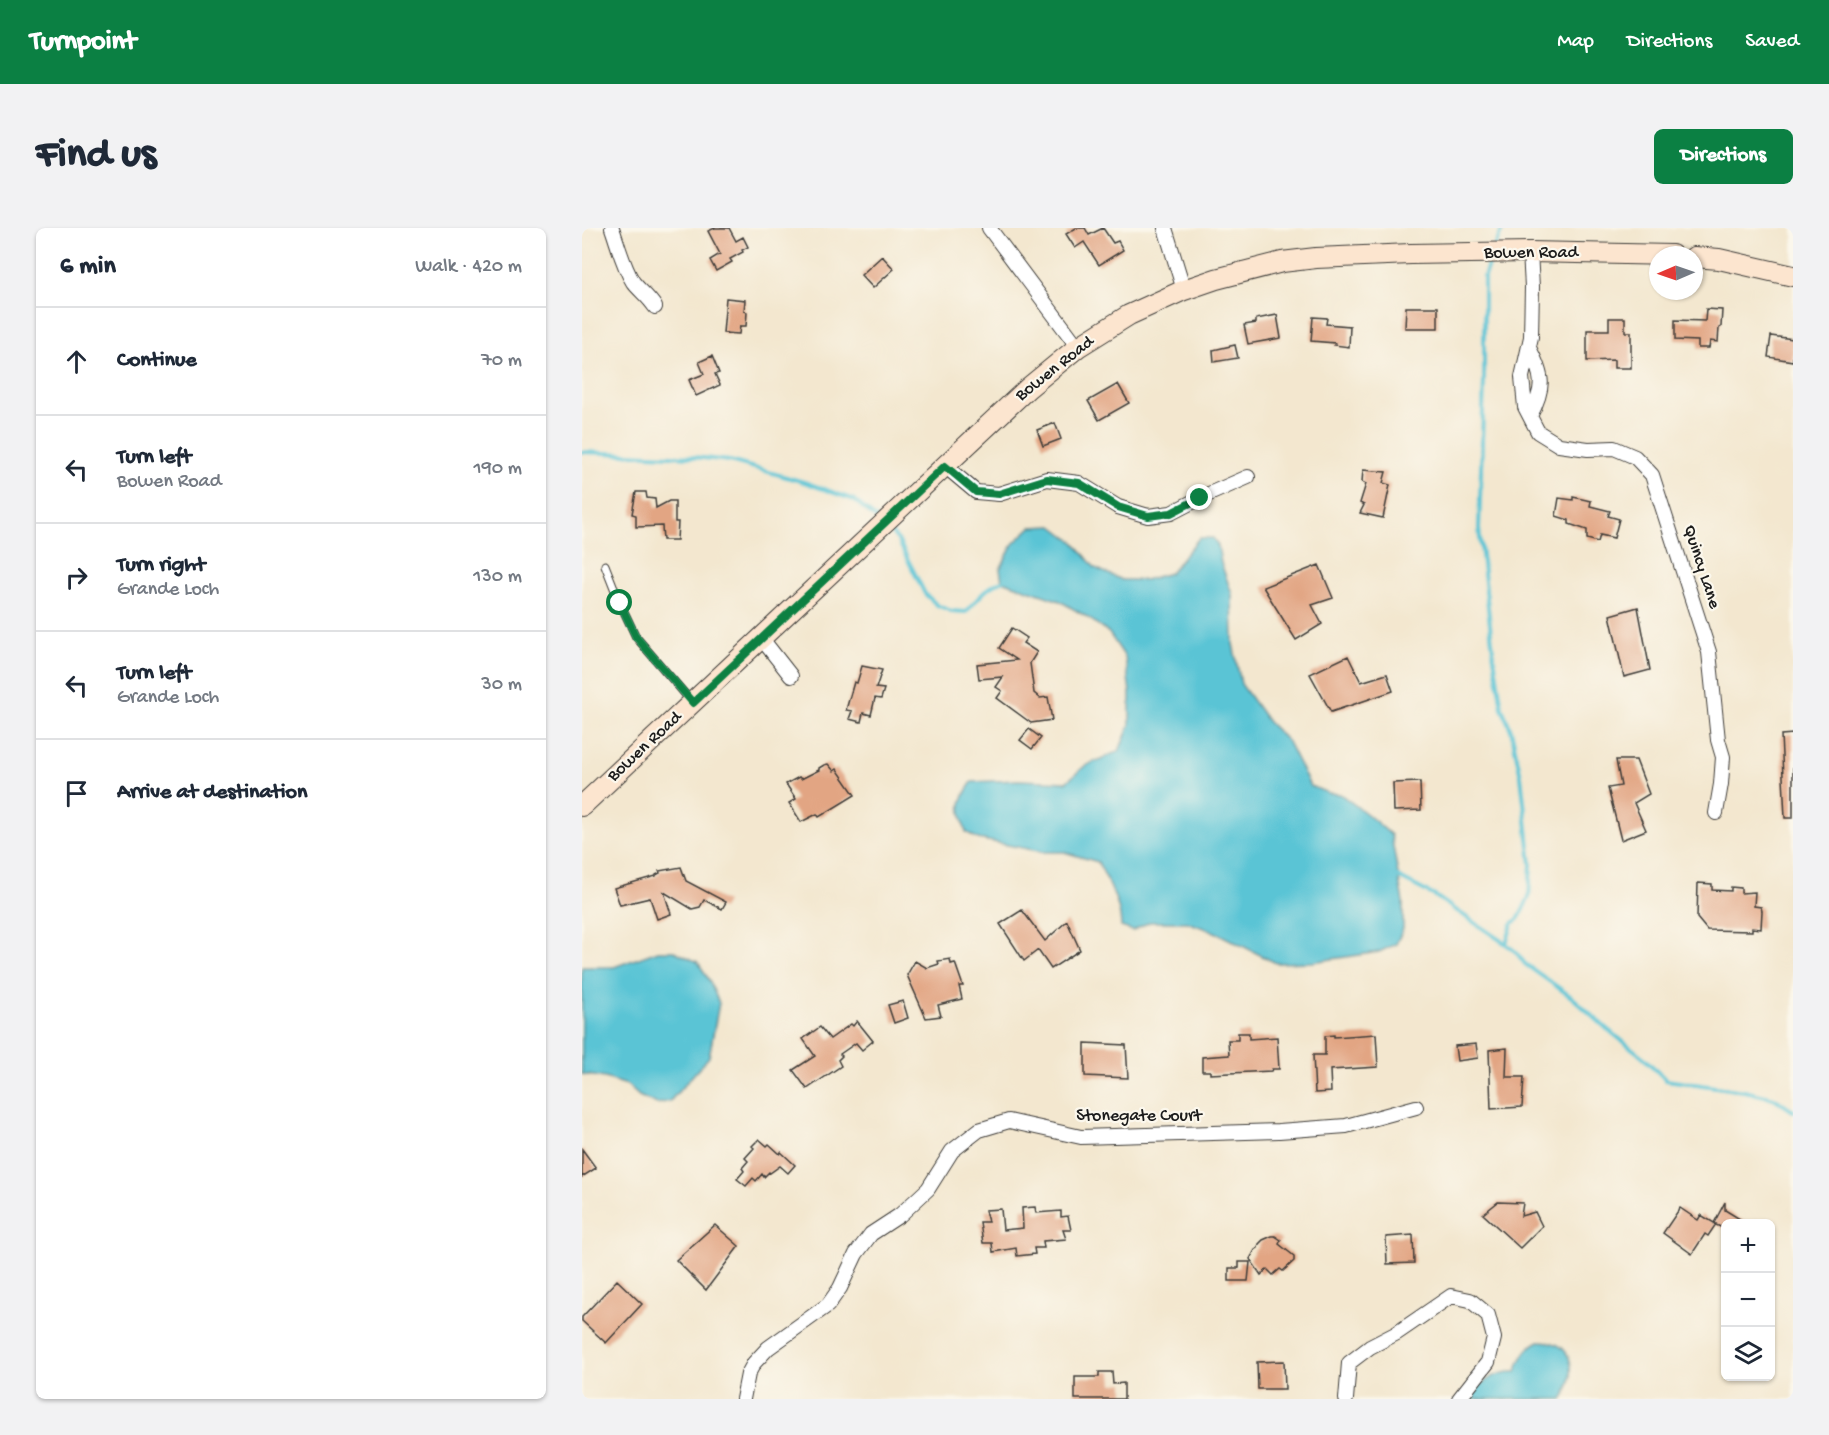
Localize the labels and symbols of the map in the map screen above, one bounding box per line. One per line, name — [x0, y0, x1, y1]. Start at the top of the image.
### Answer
street label: Bowen Road — [1483, 243, 1579, 264]
north arrow — [1649, 246, 1703, 300]
street label: Bowen Road — [1011, 331, 1100, 407]
route end — [1186, 484, 1212, 510]
street label: Quincy Lane — [1678, 523, 1725, 612]
route start — [606, 589, 632, 615]
street label: Bowen Road — [603, 706, 688, 787]
street label: Stonegate Court — [1076, 1106, 1203, 1127]

